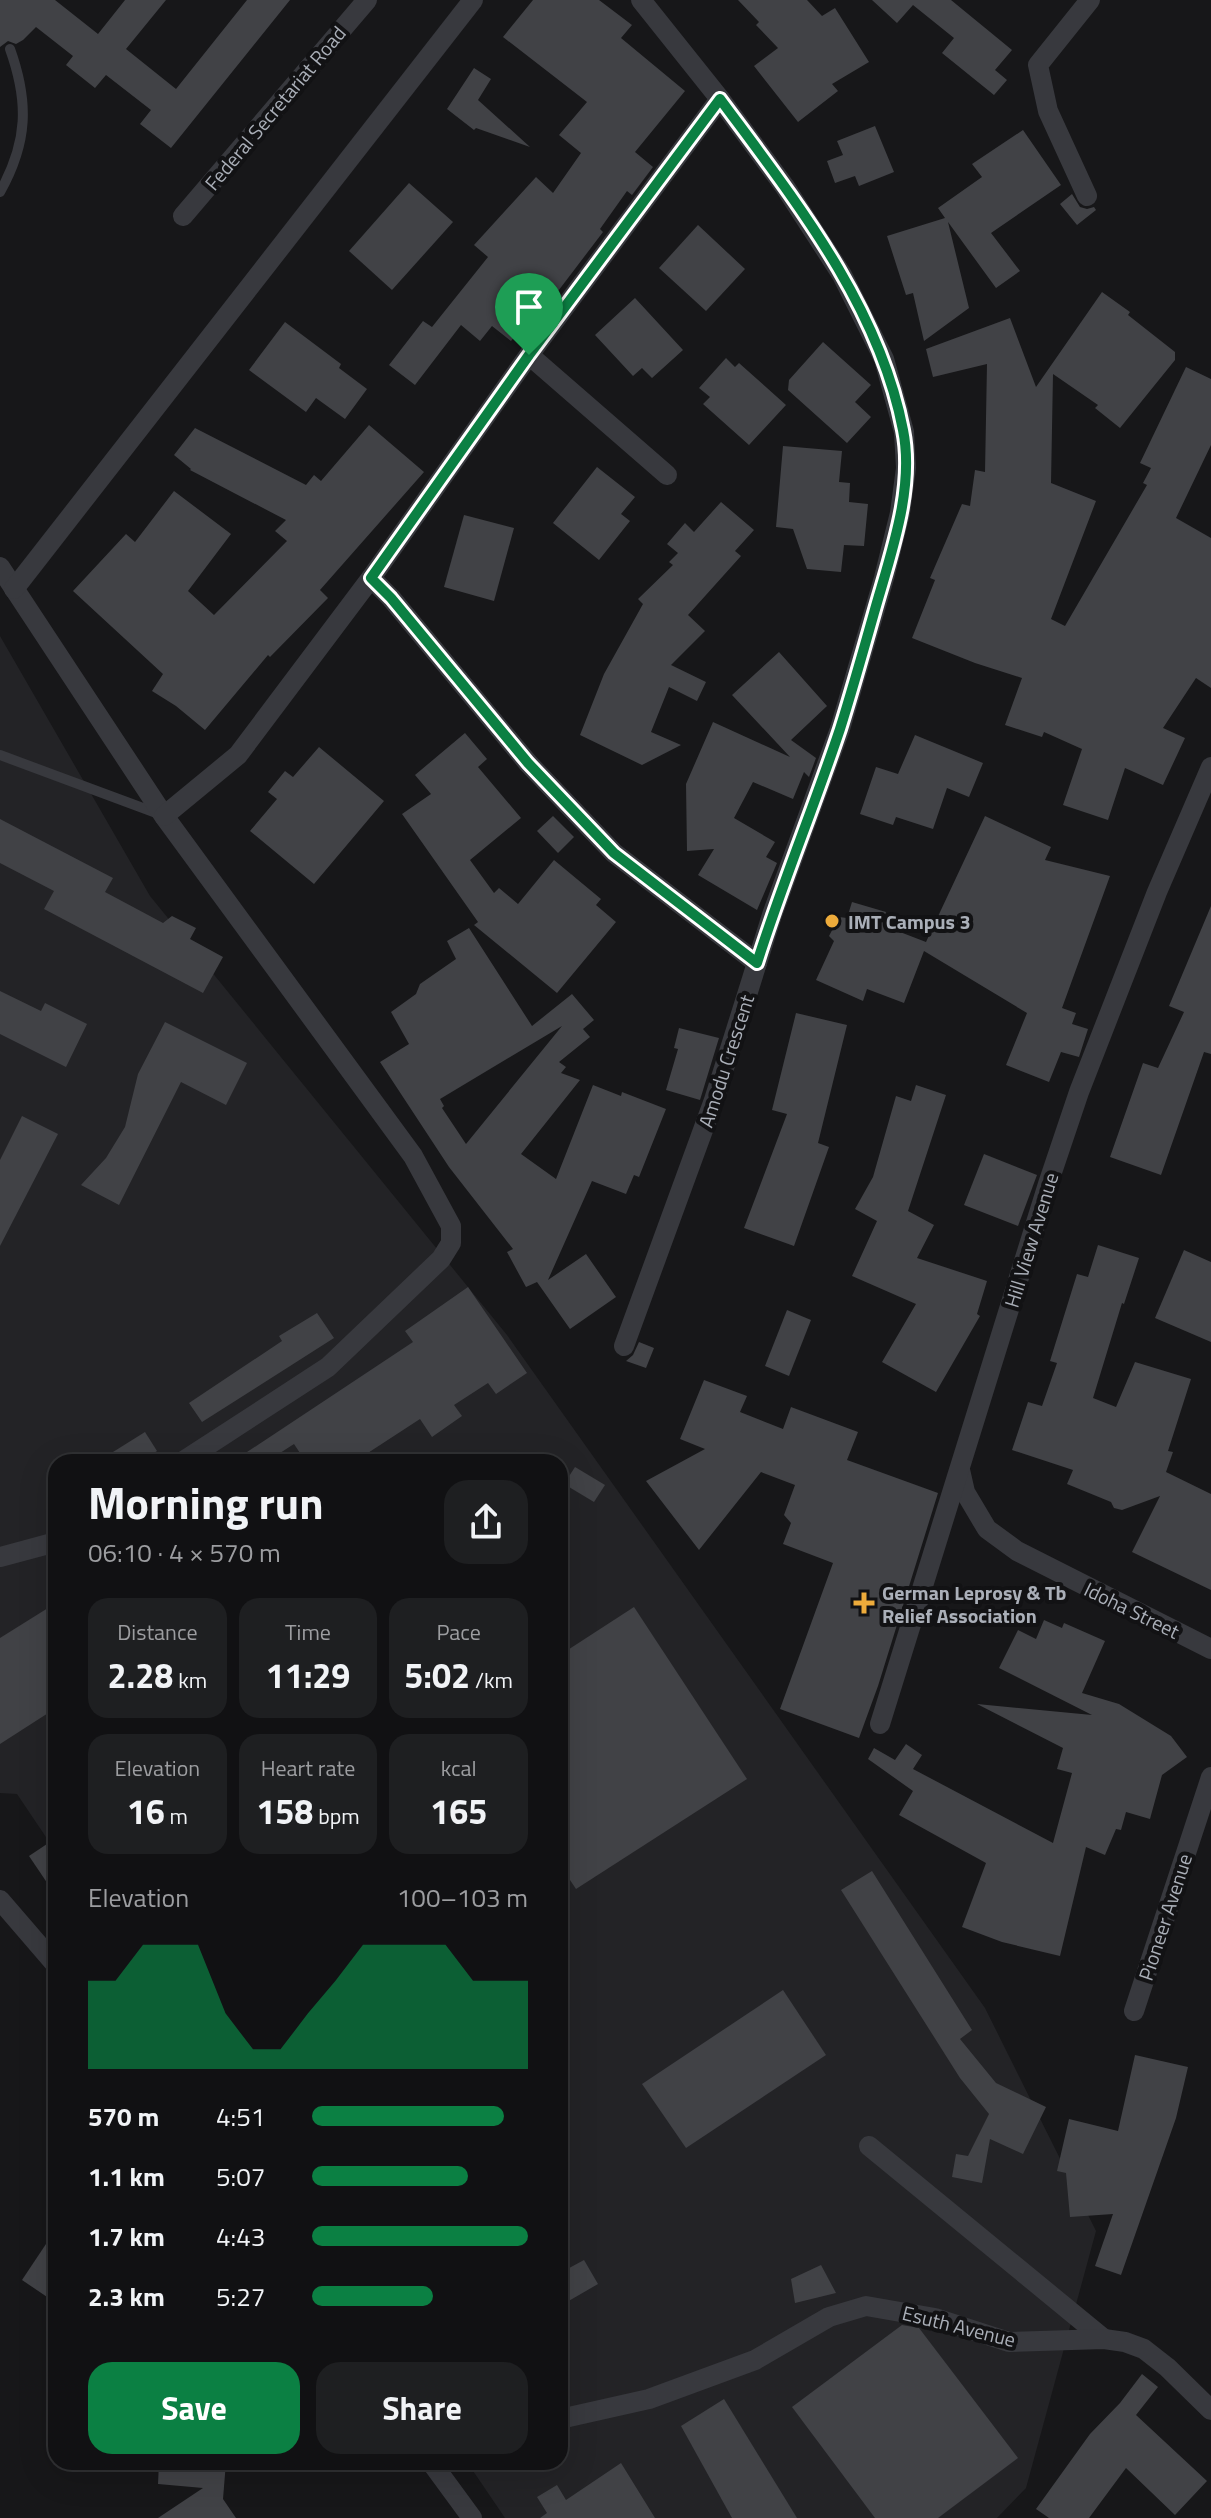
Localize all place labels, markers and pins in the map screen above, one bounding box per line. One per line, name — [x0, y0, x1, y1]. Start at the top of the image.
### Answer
pin — [495, 273, 563, 355]
place label: IMT Campus 3 — [848, 906, 971, 937]
marker: IMT Campus 3 — [823, 912, 841, 930]
place label: German Leprosy & Tb Relief Association — [882, 1577, 1067, 1631]
marker: German Leprosy & Tb Relief Association — [853, 1592, 875, 1614]

